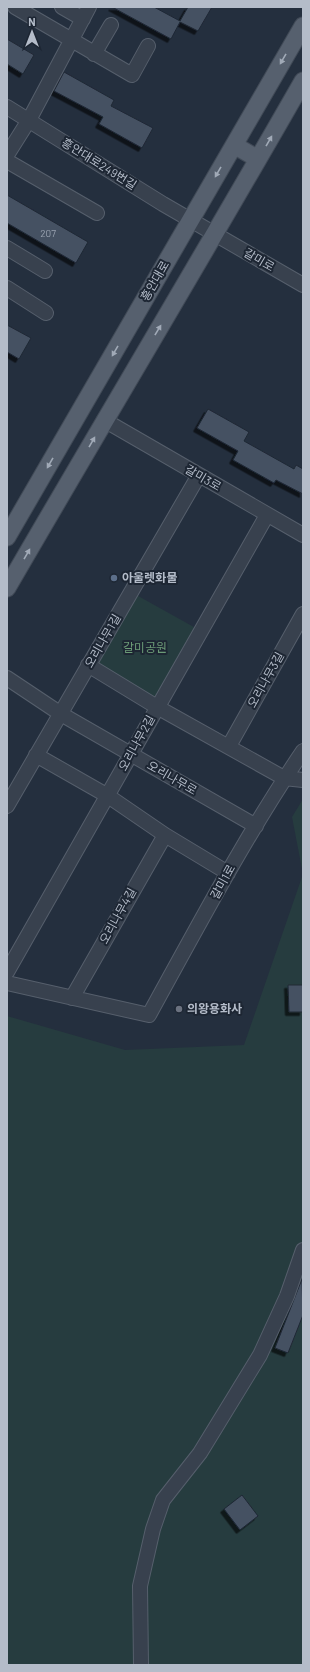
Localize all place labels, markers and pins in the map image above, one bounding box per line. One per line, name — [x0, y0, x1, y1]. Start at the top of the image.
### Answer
place label: 아울렛화물 — [122, 570, 177, 584]
marker: 아울렛화물 — [109, 573, 119, 583]
place label: 의왕용화사 — [187, 1001, 242, 1015]
marker: 의왕용화사 — [174, 1004, 184, 1014]

